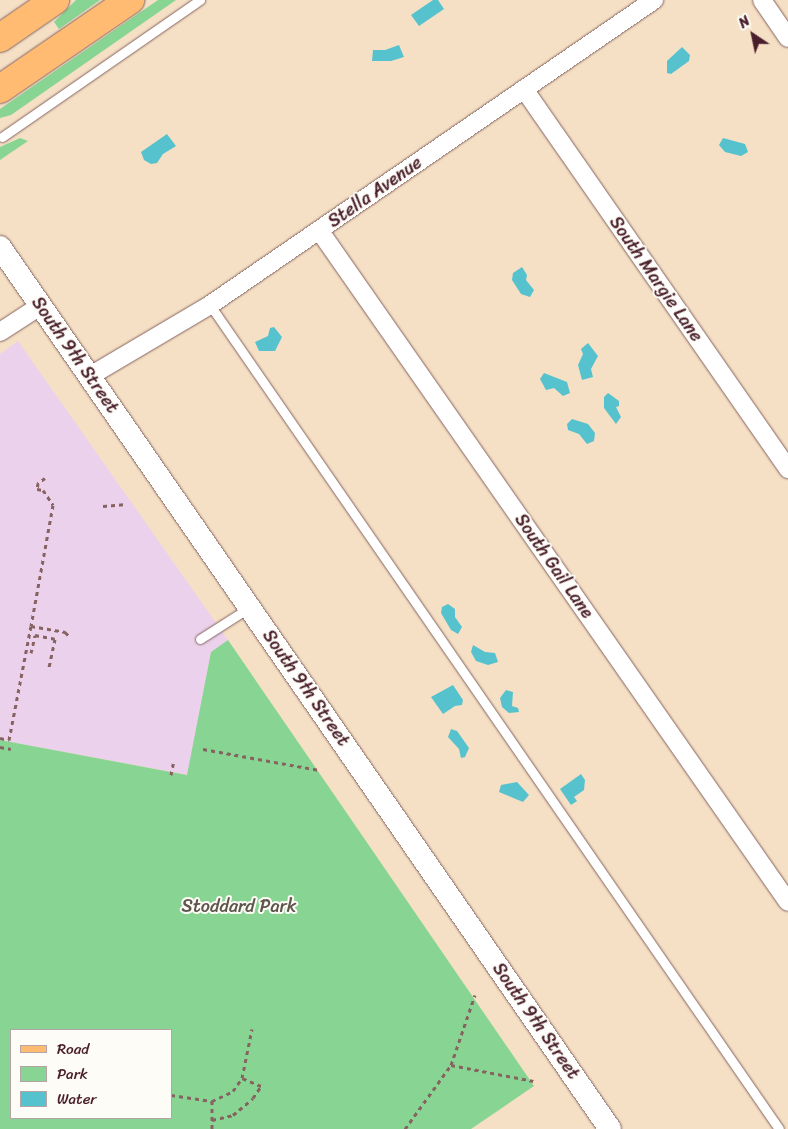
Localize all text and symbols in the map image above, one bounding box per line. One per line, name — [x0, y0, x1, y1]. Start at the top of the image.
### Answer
text: N — [733, 9, 755, 35]
north arrow — [728, 10, 778, 60]
street label: Stella Avenue — [324, 152, 426, 232]
street label: South Margie Lane — [605, 213, 707, 345]
street label: South 9th Street — [27, 293, 123, 417]
street label: South Gail Lane — [510, 509, 598, 623]
street label: South 9th Street — [258, 626, 354, 750]
park label: Stoddard Park — [182, 895, 296, 917]
street label: South 9th Street — [488, 959, 584, 1083]
legend — [10, 1029, 172, 1119]
text: Road — [57, 1036, 89, 1062]
text: Park — [57, 1061, 88, 1087]
text: Water — [57, 1086, 97, 1112]

